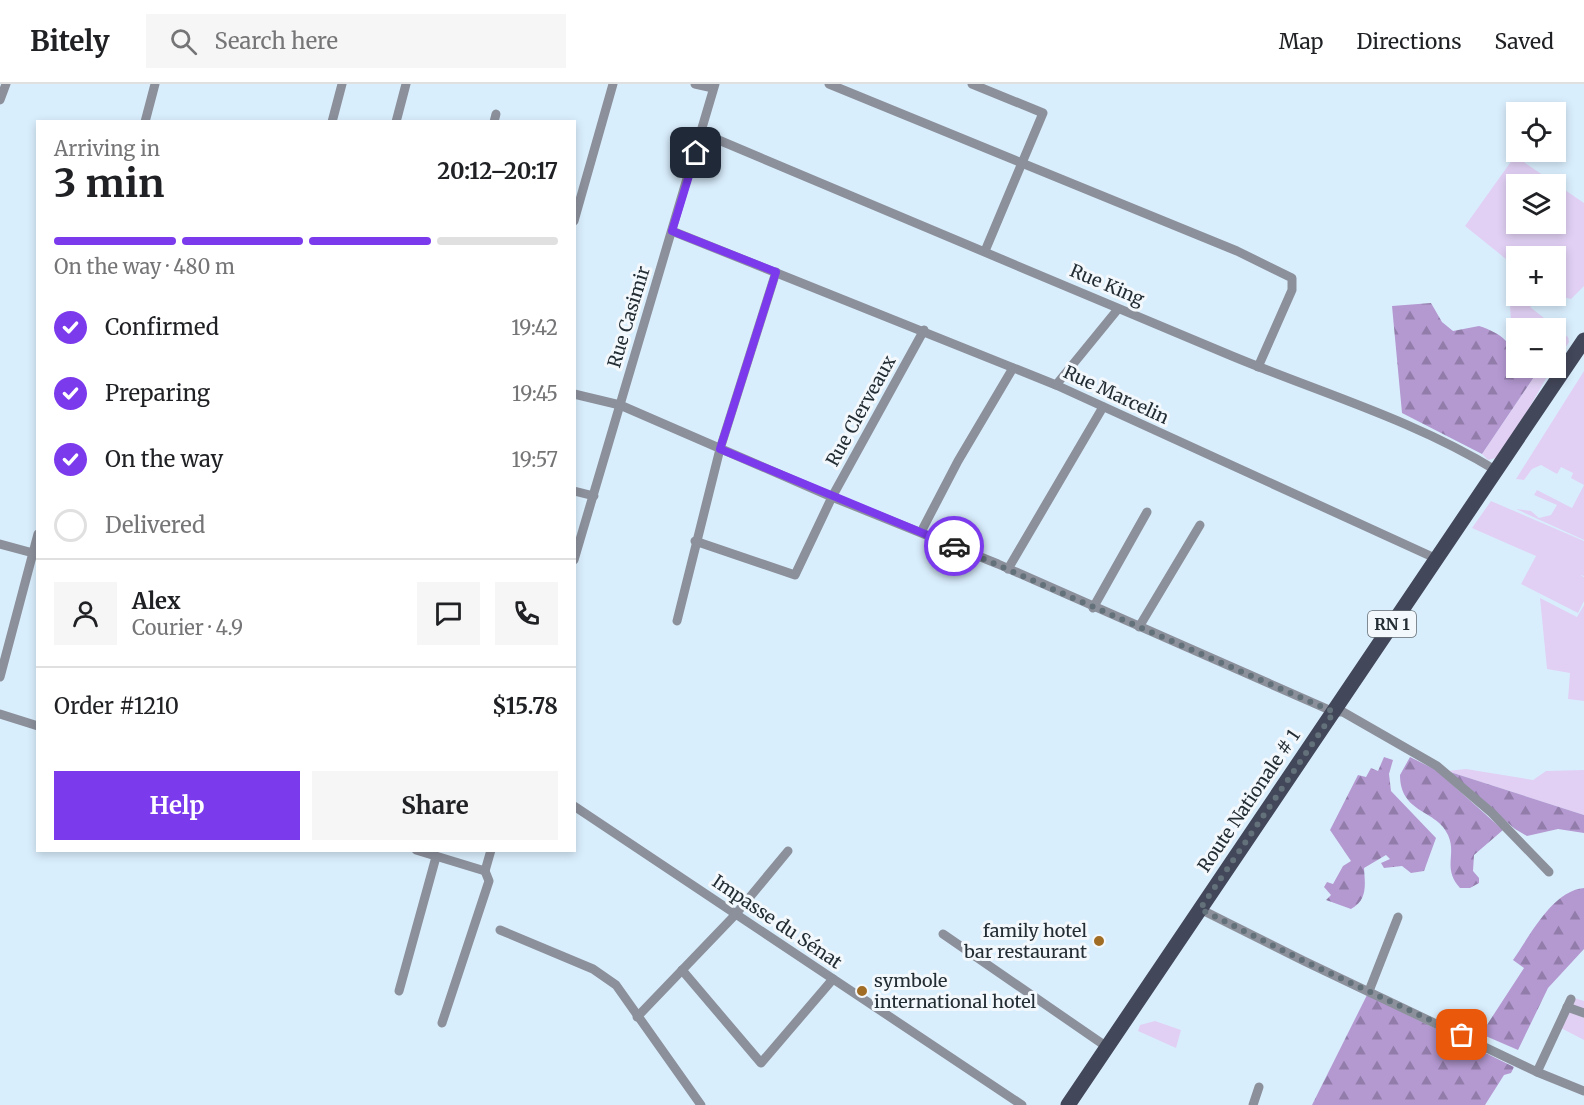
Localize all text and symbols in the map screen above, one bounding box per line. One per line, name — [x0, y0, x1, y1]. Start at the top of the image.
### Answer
search box — [146, 14, 566, 68]
text: Bitely — [30, 23, 110, 59]
icon: search — [167, 25, 200, 58]
text: Search here — [215, 27, 338, 55]
text: Map — [1279, 28, 1323, 55]
text: Directions — [1356, 28, 1461, 55]
text: Saved — [1494, 28, 1554, 55]
map controls — [1506, 102, 1566, 378]
button: locate — [1506, 102, 1566, 162]
pin — [670, 127, 721, 178]
text: Arriving in — [54, 136, 160, 161]
icon: home — [679, 136, 712, 169]
text: 20:12–20:17 — [437, 157, 558, 185]
text: 3 min — [54, 159, 164, 208]
button: layers — [1506, 174, 1566, 234]
button: + — [1506, 246, 1566, 306]
text: On the way · 480 m — [54, 254, 235, 279]
street label: Rue King — [1067, 259, 1148, 311]
street label: Rue Casimir — [602, 263, 655, 370]
icon: check — [54, 311, 87, 344]
text: Confirmed — [105, 313, 219, 341]
text: 19:42 — [511, 315, 558, 340]
button: − — [1506, 318, 1566, 378]
street label: Rue Clerveaux — [821, 351, 901, 470]
street label: Rue Marcelin — [1060, 360, 1173, 429]
icon: check — [54, 377, 87, 410]
text: Preparing — [105, 379, 210, 407]
text: 19:45 — [512, 381, 558, 406]
icon: check — [54, 443, 87, 476]
text: On the way — [105, 445, 223, 473]
text: 19:57 — [512, 447, 558, 472]
text: Delivered — [105, 511, 205, 539]
courier — [924, 516, 984, 576]
icon: car — [938, 530, 971, 563]
button: person — [54, 582, 117, 645]
button: chat — [417, 582, 480, 645]
button: phone — [495, 582, 558, 645]
text: Alex — [132, 587, 181, 615]
road number: RN 1 — [1368, 611, 1416, 637]
text: Courier · 4.9 — [132, 615, 243, 640]
text: Order #1210 — [54, 692, 179, 720]
text: $15.78 — [492, 692, 558, 720]
street label: Route Nationale # 1 — [1192, 725, 1305, 876]
button: Help — [54, 771, 300, 840]
button: Share — [312, 771, 558, 840]
street label: Impasse du Sénat — [708, 870, 847, 973]
place label: family hotel bar restaurant — [963, 919, 1087, 963]
marker: family hotel bar restaurant — [1092, 934, 1106, 948]
place label: symbole international hotel — [874, 969, 1037, 1013]
marker: symbole international hotel — [855, 984, 869, 998]
pin — [1436, 1009, 1487, 1060]
icon: bag — [1445, 1018, 1478, 1051]

